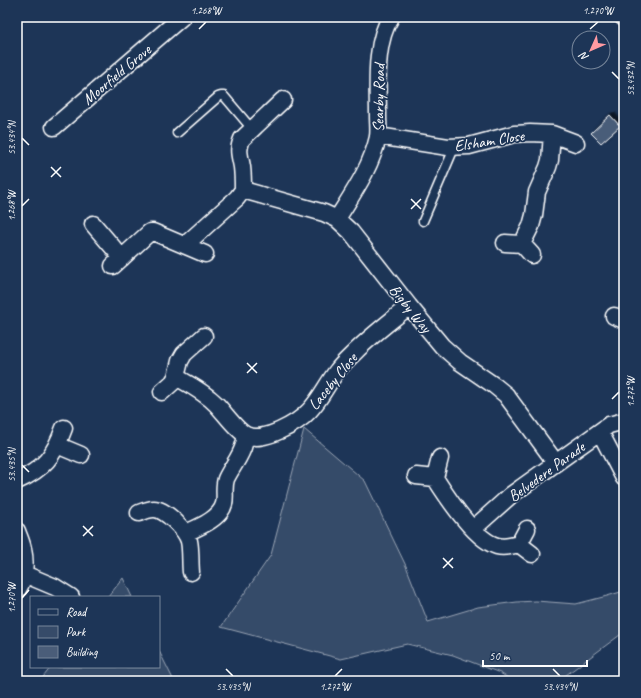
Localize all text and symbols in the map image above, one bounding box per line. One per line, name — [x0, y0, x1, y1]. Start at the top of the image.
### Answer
text: 1.268°W — [191, 4, 223, 17]
text: 1.270°W — [583, 4, 615, 17]
north arrow — [571, 30, 611, 70]
street label: Moorfield Grove — [78, 39, 156, 109]
text: N — [575, 48, 591, 64]
text: 53.432°N — [624, 60, 637, 96]
street label: Searby Road — [368, 61, 390, 132]
text: 53.434°N — [5, 119, 18, 155]
street label: Elsham Close — [453, 125, 527, 156]
text: 1.268°W — [5, 189, 18, 221]
street label: Bigby Way — [385, 280, 437, 338]
street label: Laceby Close — [304, 348, 363, 414]
text: 1.272°W — [624, 375, 637, 407]
street label: Belvedere Parade — [504, 436, 590, 506]
text: 53.435°N — [5, 446, 18, 482]
text: 1.270°W — [5, 581, 18, 613]
legend — [30, 596, 160, 668]
text: Road — [66, 604, 88, 620]
text: Park — [66, 624, 87, 640]
scale bar — [483, 642, 587, 668]
text: Building — [66, 644, 98, 660]
text: 50 m — [489, 648, 511, 664]
text: 53.435°N — [216, 680, 252, 693]
text: 1.272°W — [320, 680, 352, 693]
text: 53.434°N — [543, 680, 579, 693]

